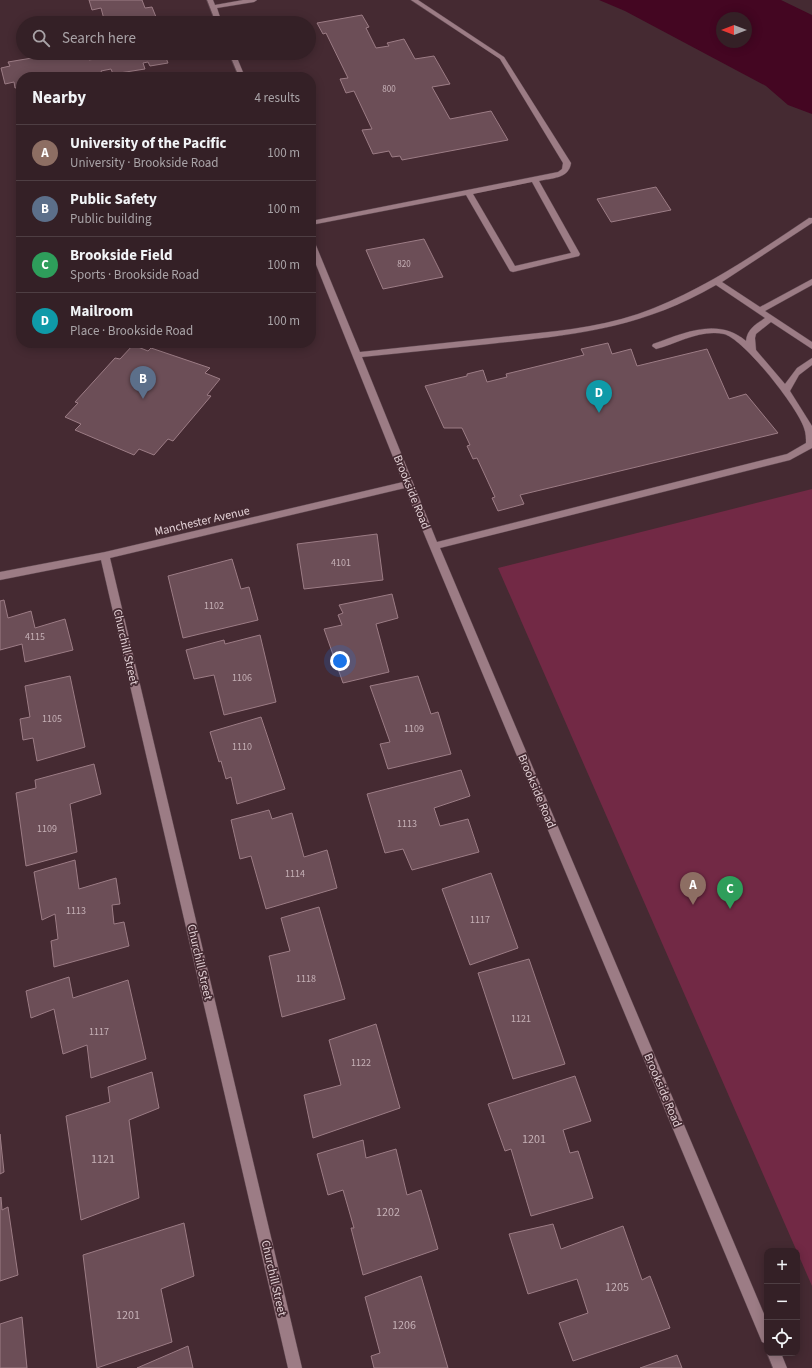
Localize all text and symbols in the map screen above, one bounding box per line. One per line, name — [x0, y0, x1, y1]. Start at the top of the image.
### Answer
north arrow — [716, 12, 752, 48]
search box — [16, 16, 316, 60]
icon: search — [30, 27, 52, 49]
text: Search here — [62, 28, 136, 49]
house number: 800 — [382, 83, 396, 96]
text: Nearby — [32, 86, 86, 110]
text: 4 results — [255, 89, 300, 107]
text: University of the Pacific — [70, 133, 227, 154]
text: A — [41, 144, 49, 162]
text: 100 m — [267, 144, 300, 162]
text: University · Brookside Road — [70, 154, 219, 172]
text: Public Safety — [70, 189, 157, 210]
text: B — [41, 200, 49, 218]
text: 100 m — [267, 200, 300, 218]
text: Public building — [70, 210, 152, 228]
text: Brookside Field — [70, 245, 173, 266]
text: C — [41, 256, 49, 274]
text: 100 m — [267, 256, 300, 274]
house number: 820 — [397, 258, 411, 271]
text: Sports · Brookside Road — [70, 266, 199, 284]
text: Mailroom — [70, 301, 133, 322]
text: D — [41, 312, 49, 330]
text: 100 m — [267, 312, 300, 330]
text: Place · Brookside Road — [70, 322, 193, 340]
pin: B — [130, 366, 156, 399]
pin: D — [586, 380, 612, 413]
street label: Brookside Road — [389, 452, 434, 532]
street label: Manchester Avenue — [153, 502, 252, 541]
house number: 4101 — [331, 556, 351, 570]
house number: 1102 — [204, 599, 224, 613]
street label: Churchill Street — [109, 607, 143, 687]
house number: 4115 — [25, 630, 45, 644]
your location — [330, 651, 350, 671]
house number: 1106 — [232, 671, 252, 685]
house number: 1105 — [42, 712, 62, 726]
house number: 1109 — [404, 722, 424, 736]
house number: 1110 — [232, 740, 252, 754]
street label: Brookside Road — [513, 752, 560, 831]
house number: 1113 — [397, 817, 417, 831]
house number: 1109 — [37, 822, 57, 836]
house number: 1114 — [285, 867, 305, 881]
pin: A — [680, 872, 706, 905]
pin: C — [717, 876, 743, 909]
house number: 1113 — [66, 904, 86, 918]
house number: 1117 — [470, 913, 490, 927]
street label: Churchill Street — [183, 922, 217, 1002]
house number: 1118 — [296, 972, 316, 986]
house number: 1121 — [511, 1012, 531, 1026]
house number: 1117 — [89, 1025, 109, 1039]
street label: Brookside Road — [639, 1051, 686, 1130]
house number: 1122 — [351, 1056, 371, 1070]
house number: 1201 — [522, 1131, 546, 1148]
house number: 1121 — [91, 1151, 115, 1168]
house number: 1202 — [376, 1204, 400, 1221]
street label: Churchill Street — [257, 1238, 291, 1318]
map controls — [764, 1248, 800, 1356]
button: + — [764, 1248, 800, 1284]
house number: 1205 — [605, 1279, 629, 1296]
button: − — [764, 1284, 800, 1320]
house number: 1201 — [116, 1307, 140, 1324]
house number: 1206 — [392, 1317, 416, 1334]
button: locate — [764, 1320, 800, 1356]

